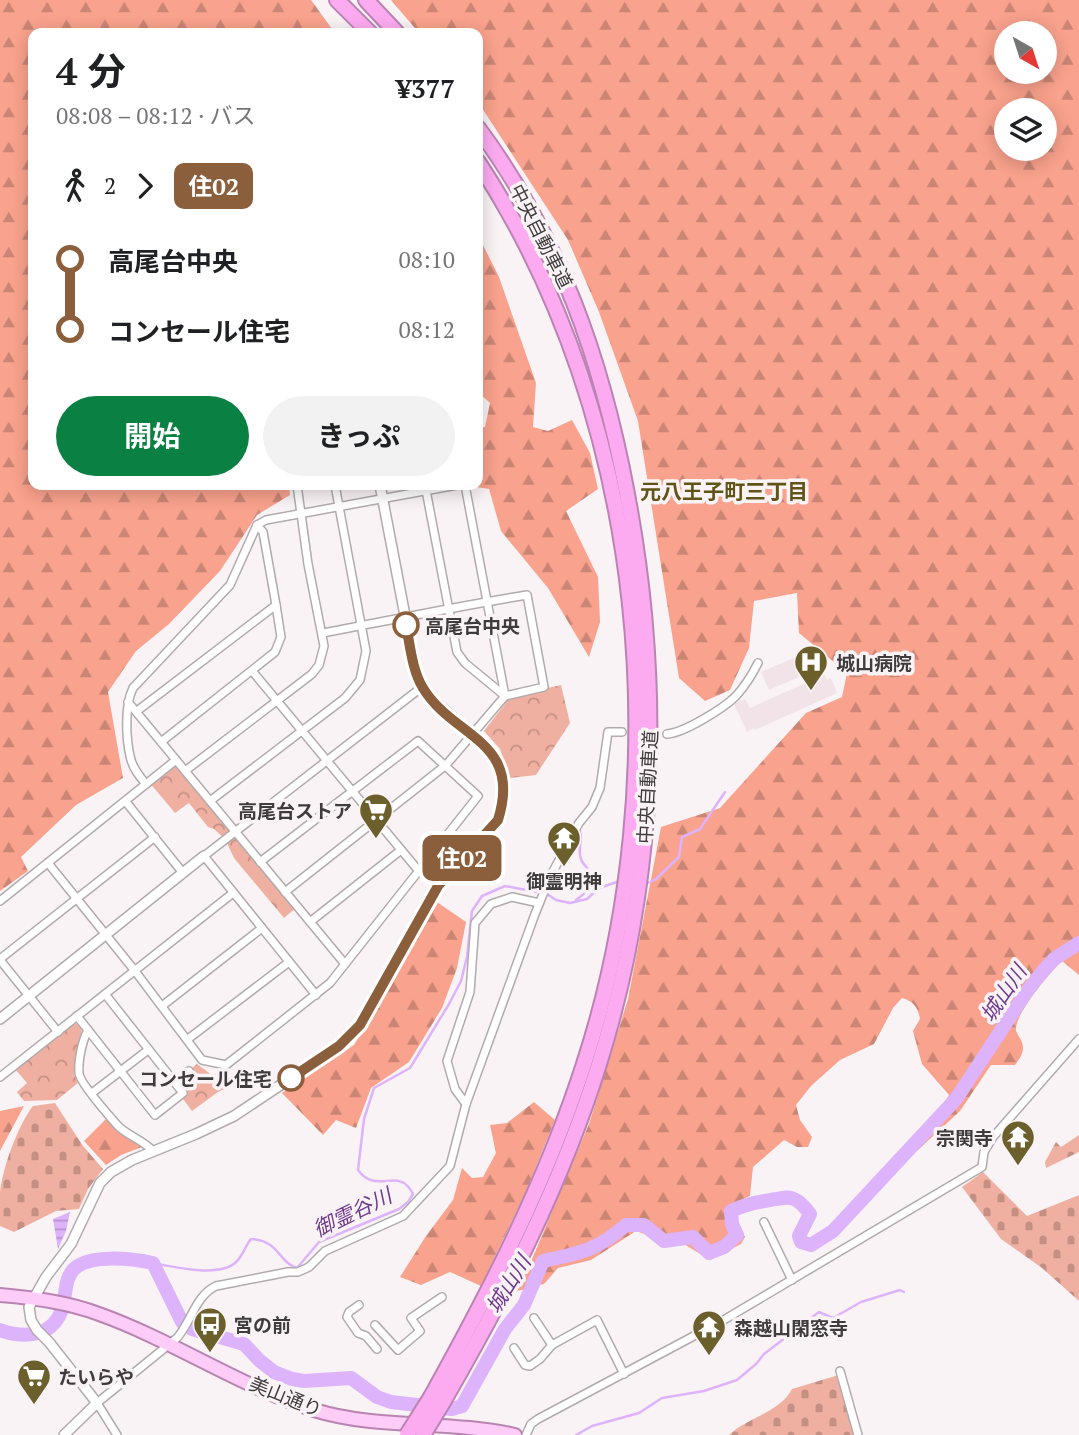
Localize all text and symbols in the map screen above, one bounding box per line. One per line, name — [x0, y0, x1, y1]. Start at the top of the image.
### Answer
north arrow — [994, 21, 1057, 84]
map controls — [994, 21, 1057, 161]
text: 4 分 — [56, 46, 126, 96]
text: ¥377 — [396, 71, 455, 105]
button: layers — [994, 98, 1057, 161]
text: 08:08 – 08:12 · バス — [56, 100, 256, 131]
icon: walk — [56, 167, 94, 205]
icon: forward — [126, 167, 164, 205]
text: 2 — [104, 170, 116, 201]
text: 住02 — [188, 170, 239, 202]
street label: 中央自動車道 — [505, 180, 579, 292]
text: 高尾台中央 — [108, 244, 238, 278]
text: 08:10 — [398, 244, 455, 275]
text: コンセール住宅 — [108, 314, 290, 348]
text: 08:12 — [398, 314, 455, 345]
button: 開始 — [56, 396, 249, 476]
button: きっぷ — [263, 396, 455, 476]
district label: 元八王子町三丁目 — [640, 477, 808, 505]
marker: 高尾台中央 — [393, 612, 419, 638]
place label: 高尾台中央 — [425, 613, 520, 638]
hospital icon: 城山病院 — [792, 643, 830, 692]
place label: 城山病院 — [836, 650, 912, 675]
street label: 中央自動車道 — [632, 729, 662, 845]
supermarket icon: 高尾台ストア — [357, 791, 395, 840]
place label: 高尾台ストア — [238, 798, 352, 823]
temple icon: 御霊明神 — [545, 819, 583, 868]
line badge: 住02 — [422, 835, 502, 881]
text: 住02 — [436, 842, 488, 874]
place label: 御霊明神 — [526, 868, 602, 893]
water label: 城山川 — [974, 957, 1033, 1027]
marker: コンセール住宅 — [278, 1065, 304, 1091]
place label: コンセール住宅 — [139, 1066, 272, 1091]
temple icon: 宗関寺 — [999, 1118, 1037, 1167]
place label: 宗関寺 — [936, 1125, 993, 1150]
water label: 御霊谷川 — [308, 1180, 398, 1243]
water label: 城山川 — [479, 1248, 538, 1318]
bus stop icon: 宮の前 — [191, 1305, 229, 1354]
temple icon: 森越山閑窓寺 — [690, 1308, 728, 1357]
place label: 宮の前 — [234, 1312, 291, 1337]
place label: 森越山閑窓寺 — [734, 1315, 848, 1340]
supermarket icon: たいらや — [15, 1357, 53, 1406]
place label: たいらや — [58, 1364, 134, 1389]
street label: 美山通り — [246, 1370, 326, 1422]

